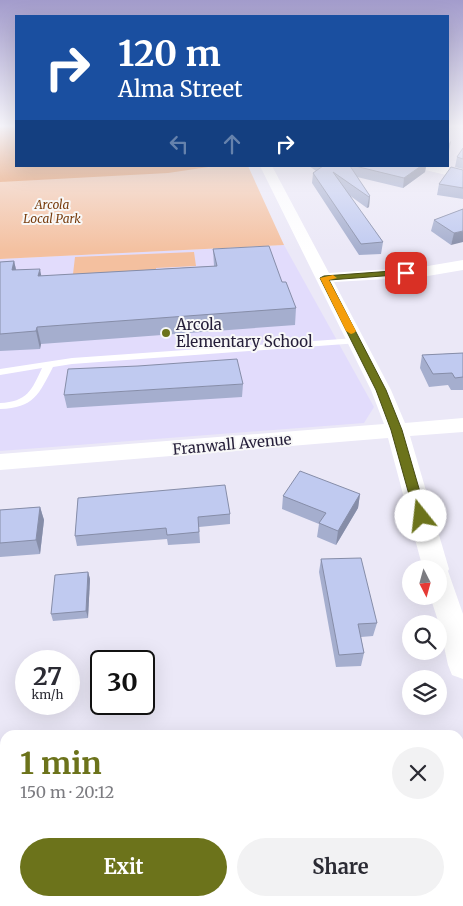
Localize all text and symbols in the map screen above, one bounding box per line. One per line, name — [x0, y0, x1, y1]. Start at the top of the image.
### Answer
text: 120 m — [118, 32, 221, 76]
icon: right — [35, 35, 100, 100]
text: Alma Street — [118, 75, 242, 103]
icon: left — [165, 130, 193, 158]
icon: ahead — [218, 130, 246, 158]
icon: right — [271, 130, 299, 158]
park label: Arcola Local Park — [23, 197, 81, 226]
pin — [385, 252, 427, 294]
icon: arrive — [392, 259, 420, 287]
place label: Arcola Elementary School — [175, 315, 313, 351]
marker: Arcola Elementary School — [160, 327, 172, 339]
street label: Franwall Avenue — [172, 429, 292, 459]
position arrow — [394, 489, 446, 541]
north arrow — [402, 560, 448, 605]
map controls — [402, 560, 447, 715]
button: search — [402, 615, 447, 660]
speed limit sign: 30 — [90, 650, 155, 715]
text: 27 — [33, 660, 62, 692]
button: layers — [402, 670, 447, 715]
text: km/h — [32, 687, 63, 702]
text: 1 min — [20, 744, 102, 782]
button: close — [392, 747, 444, 799]
text: 150 m · 20:12 — [20, 782, 114, 802]
button: Exit — [20, 838, 227, 896]
button: Share — [237, 838, 444, 896]

